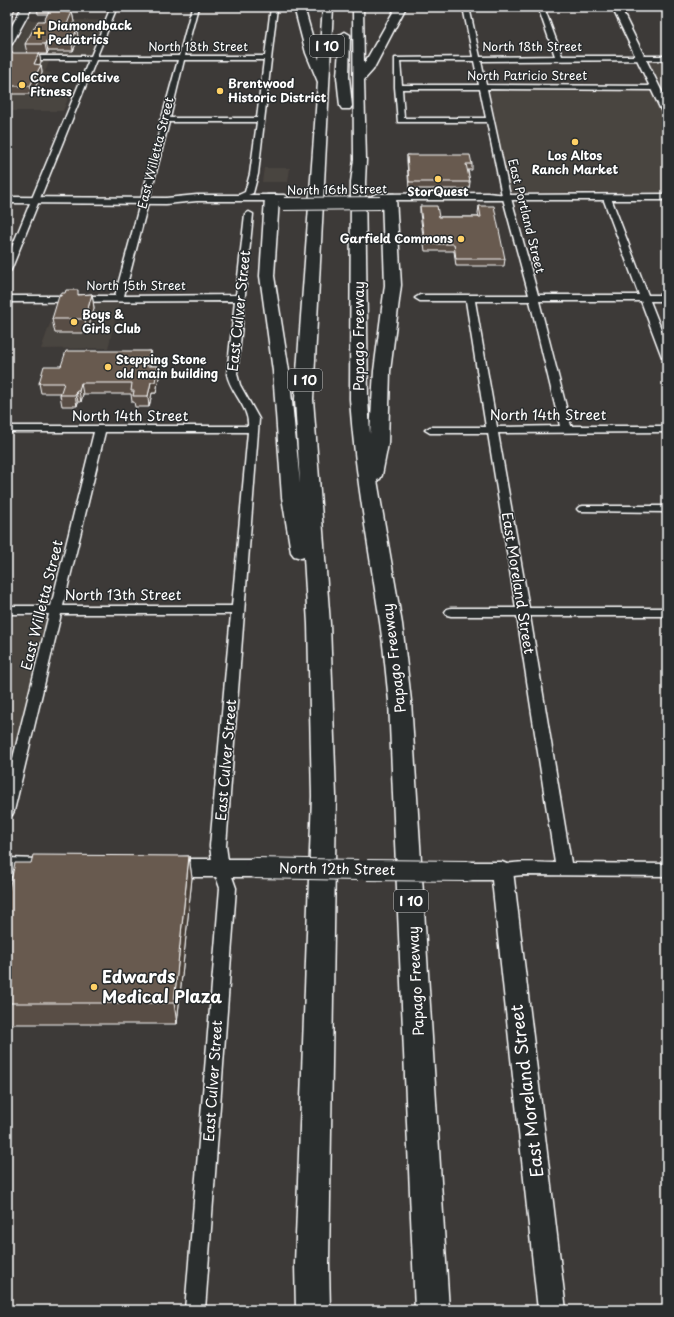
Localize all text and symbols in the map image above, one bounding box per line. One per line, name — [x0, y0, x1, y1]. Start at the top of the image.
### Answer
place label: Diamondback Pediatrics — [48, 16, 132, 48]
marker: Diamondback Pediatrics — [33, 27, 45, 39]
road number: I 10 — [310, 35, 344, 57]
street label: North 18th Street — [148, 37, 248, 55]
street label: North 18th Street — [482, 37, 582, 55]
street label: North Patricio Street — [467, 66, 587, 84]
place label: Core Collective Fitness — [30, 68, 120, 100]
place label: Brentwood Historic District — [228, 74, 327, 106]
marker: Core Collective Fitness — [17, 80, 27, 90]
marker: Brentwood Historic District — [215, 86, 225, 96]
street label: East Willetta Street — [132, 95, 178, 210]
marker: Los Altos Ranch Market — [570, 137, 580, 147]
place label: Los Altos Ranch Market — [532, 146, 619, 178]
street label: East Portland Street — [504, 157, 550, 275]
marker: StorQuest — [433, 174, 443, 184]
street label: North 16th Street — [287, 179, 387, 199]
place label: StorQuest — [407, 182, 469, 200]
place label: Garfield Commons — [340, 229, 453, 247]
marker: Garfield Commons — [456, 234, 466, 244]
street label: East Culver Street — [222, 249, 255, 373]
street label: North 15th Street — [86, 276, 186, 294]
street label: Papago Freeway — [348, 281, 369, 391]
place label: Boys & Girls Club — [82, 305, 141, 337]
marker: Boys & Girls Club — [69, 317, 79, 327]
place label: Stepping Stone old main building — [116, 350, 218, 382]
marker: Stepping Stone old main building — [103, 362, 113, 372]
road number: I 10 — [288, 369, 322, 391]
street label: North 14th Street — [490, 404, 607, 425]
street label: North 14th Street — [72, 405, 189, 426]
street label: East Moreland Street — [497, 511, 540, 656]
street label: East Willetta Street — [15, 537, 68, 672]
street label: North 13th Street — [65, 584, 182, 605]
street label: Papago Freeway — [376, 602, 411, 714]
street label: East Culver Street — [210, 698, 241, 822]
street label: North 12th Street — [279, 857, 396, 880]
road number: I 10 — [394, 890, 428, 912]
street label: Papago Freeway — [402, 926, 429, 1036]
place label: Edwards Medical Plaza — [102, 963, 222, 1009]
marker: Edwards Medical Plaza — [89, 982, 99, 992]
street label: East Moreland Street — [502, 1003, 550, 1179]
street label: East Culver Street — [198, 1019, 227, 1142]

